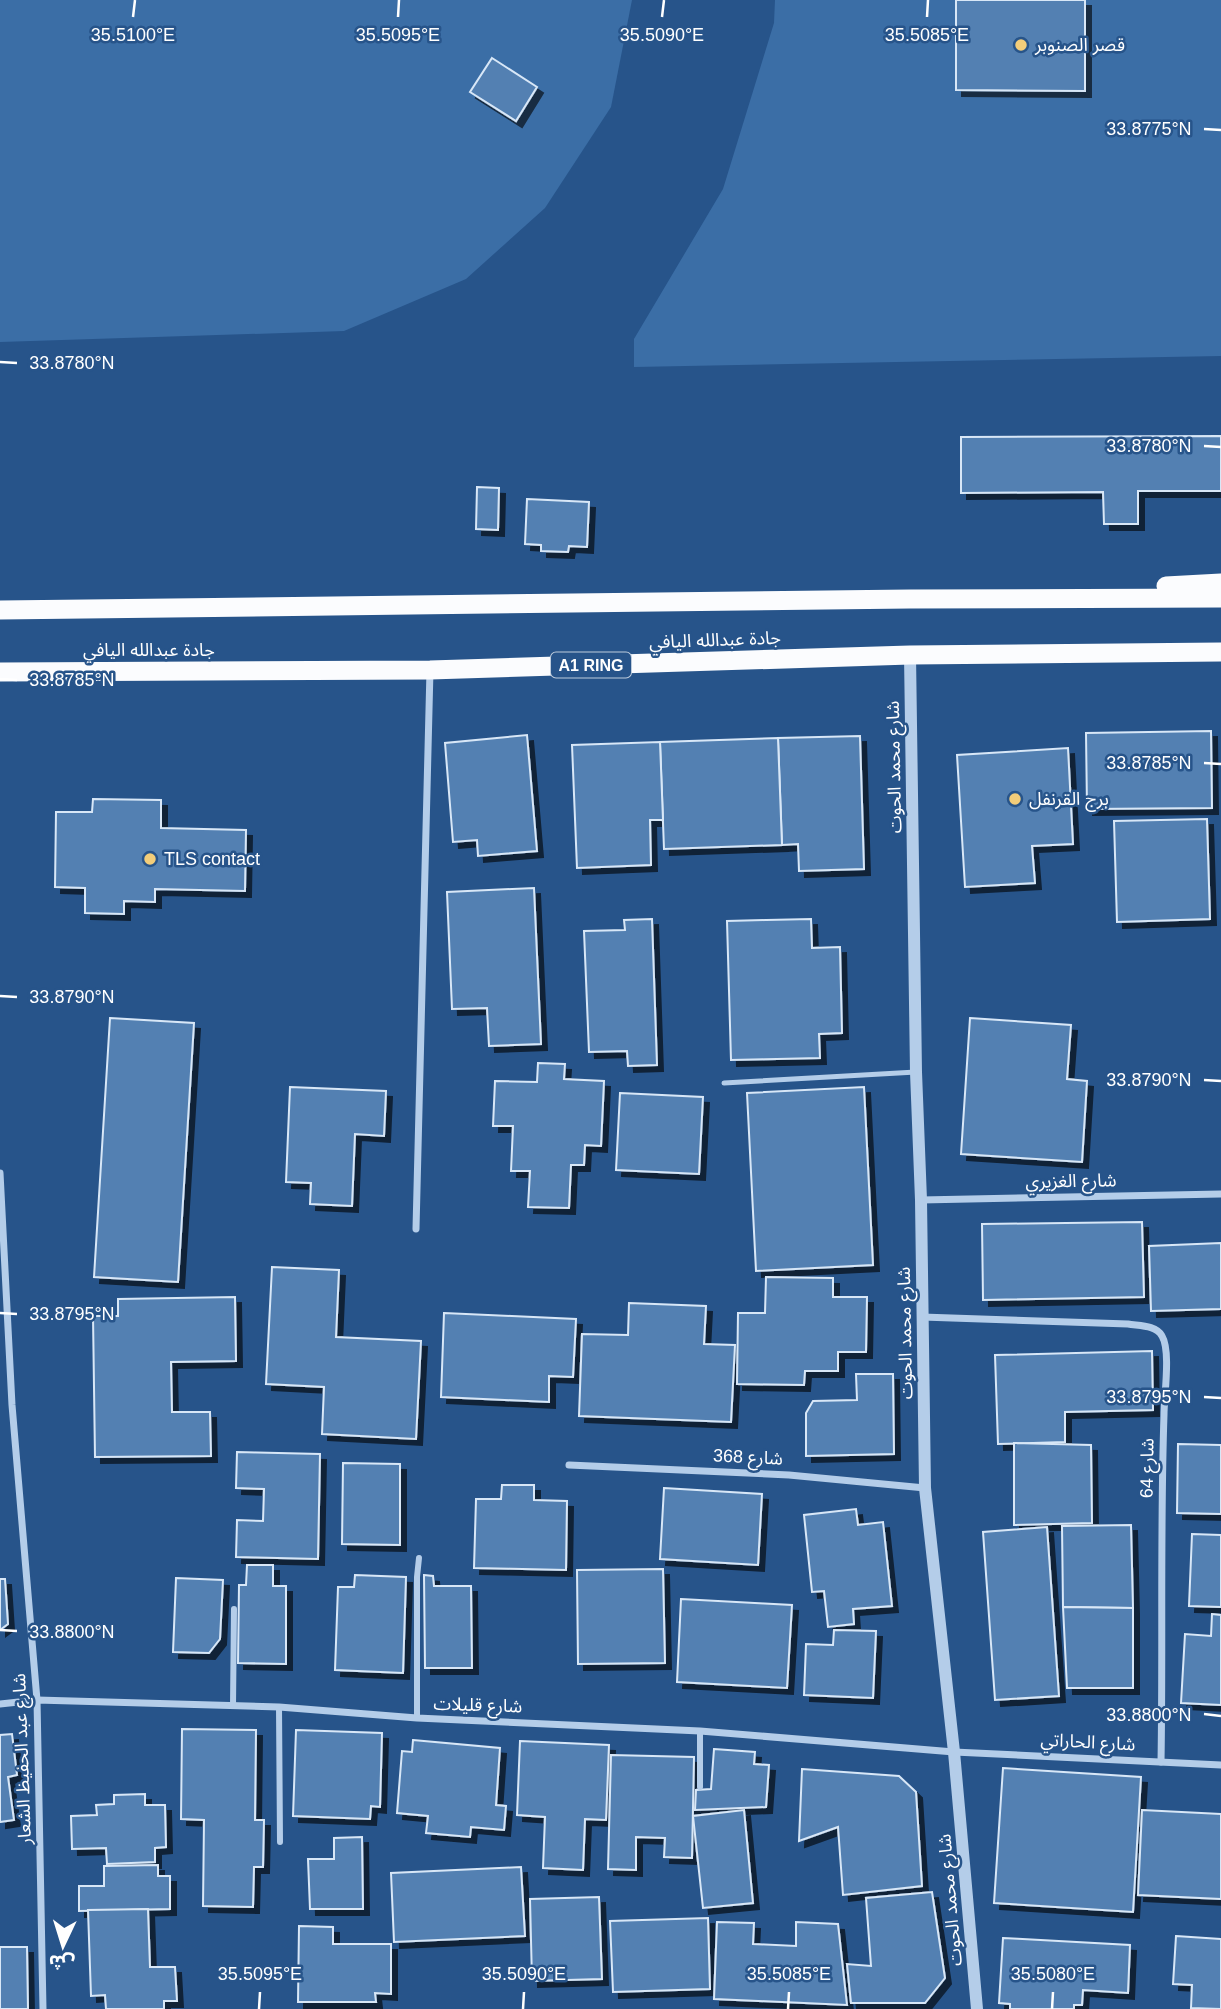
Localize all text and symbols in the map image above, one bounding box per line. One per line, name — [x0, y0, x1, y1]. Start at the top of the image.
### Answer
text: 35.5100°E — [91, 25, 175, 45]
text: 35.5095°E — [356, 25, 440, 45]
text: 35.5090°E — [620, 25, 704, 45]
text: 35.5085°E — [885, 25, 969, 45]
place label: قصر الصنوبر — [1034, 35, 1125, 56]
marker: قصر الصنوبر — [1013, 37, 1029, 53]
text: 33.8775°N — [1106, 119, 1192, 139]
text: 33.8780°N — [29, 353, 115, 373]
text: 33.8780°N — [1106, 436, 1192, 456]
street label: جادة عبدالله اليافي — [649, 628, 781, 655]
street label: جادة عبدالله اليافي — [83, 640, 215, 663]
road number: A1 RING — [551, 652, 631, 678]
text: 33.8785°N — [29, 670, 115, 690]
street label: شارع محمد الحوت — [883, 700, 909, 834]
text: 33.8785°N — [1106, 753, 1192, 773]
place label: برج القرنفل — [1029, 789, 1109, 812]
marker: برج القرنفل — [1007, 791, 1023, 807]
place label: TLS contact — [164, 849, 260, 869]
marker: TLS contact — [142, 851, 158, 867]
text: 33.8790°N — [29, 987, 115, 1007]
text: 33.8790°N — [1106, 1070, 1192, 1090]
street label: شارع الغزيري — [1025, 1170, 1117, 1196]
street label: شارع محمد الحوت — [894, 1266, 920, 1400]
text: 33.8795°N — [29, 1304, 115, 1324]
text: 33.8795°N — [1106, 1387, 1192, 1407]
street label: شارع 64 — [1136, 1438, 1162, 1498]
street label: شارع 368 — [712, 1445, 784, 1473]
text: 33.8800°N — [29, 1622, 115, 1642]
street label: شارع عبد الحفيظ الشعار — [9, 1673, 39, 1846]
street label: شارع قليلات — [433, 1693, 523, 1721]
text: 33.8800°N — [1106, 1705, 1192, 1725]
street label: شارع الحاراتي — [1040, 1730, 1136, 1758]
street label: شارع محمد الحوت — [934, 1833, 970, 1967]
north arrow — [28, 1911, 98, 1981]
text: ش — [48, 1951, 76, 1974]
text: 35.5095°E — [218, 1964, 302, 1984]
text: 35.5090°E — [482, 1964, 566, 1984]
text: 35.5085°E — [747, 1964, 831, 1984]
text: 35.5080°E — [1011, 1964, 1095, 1984]

